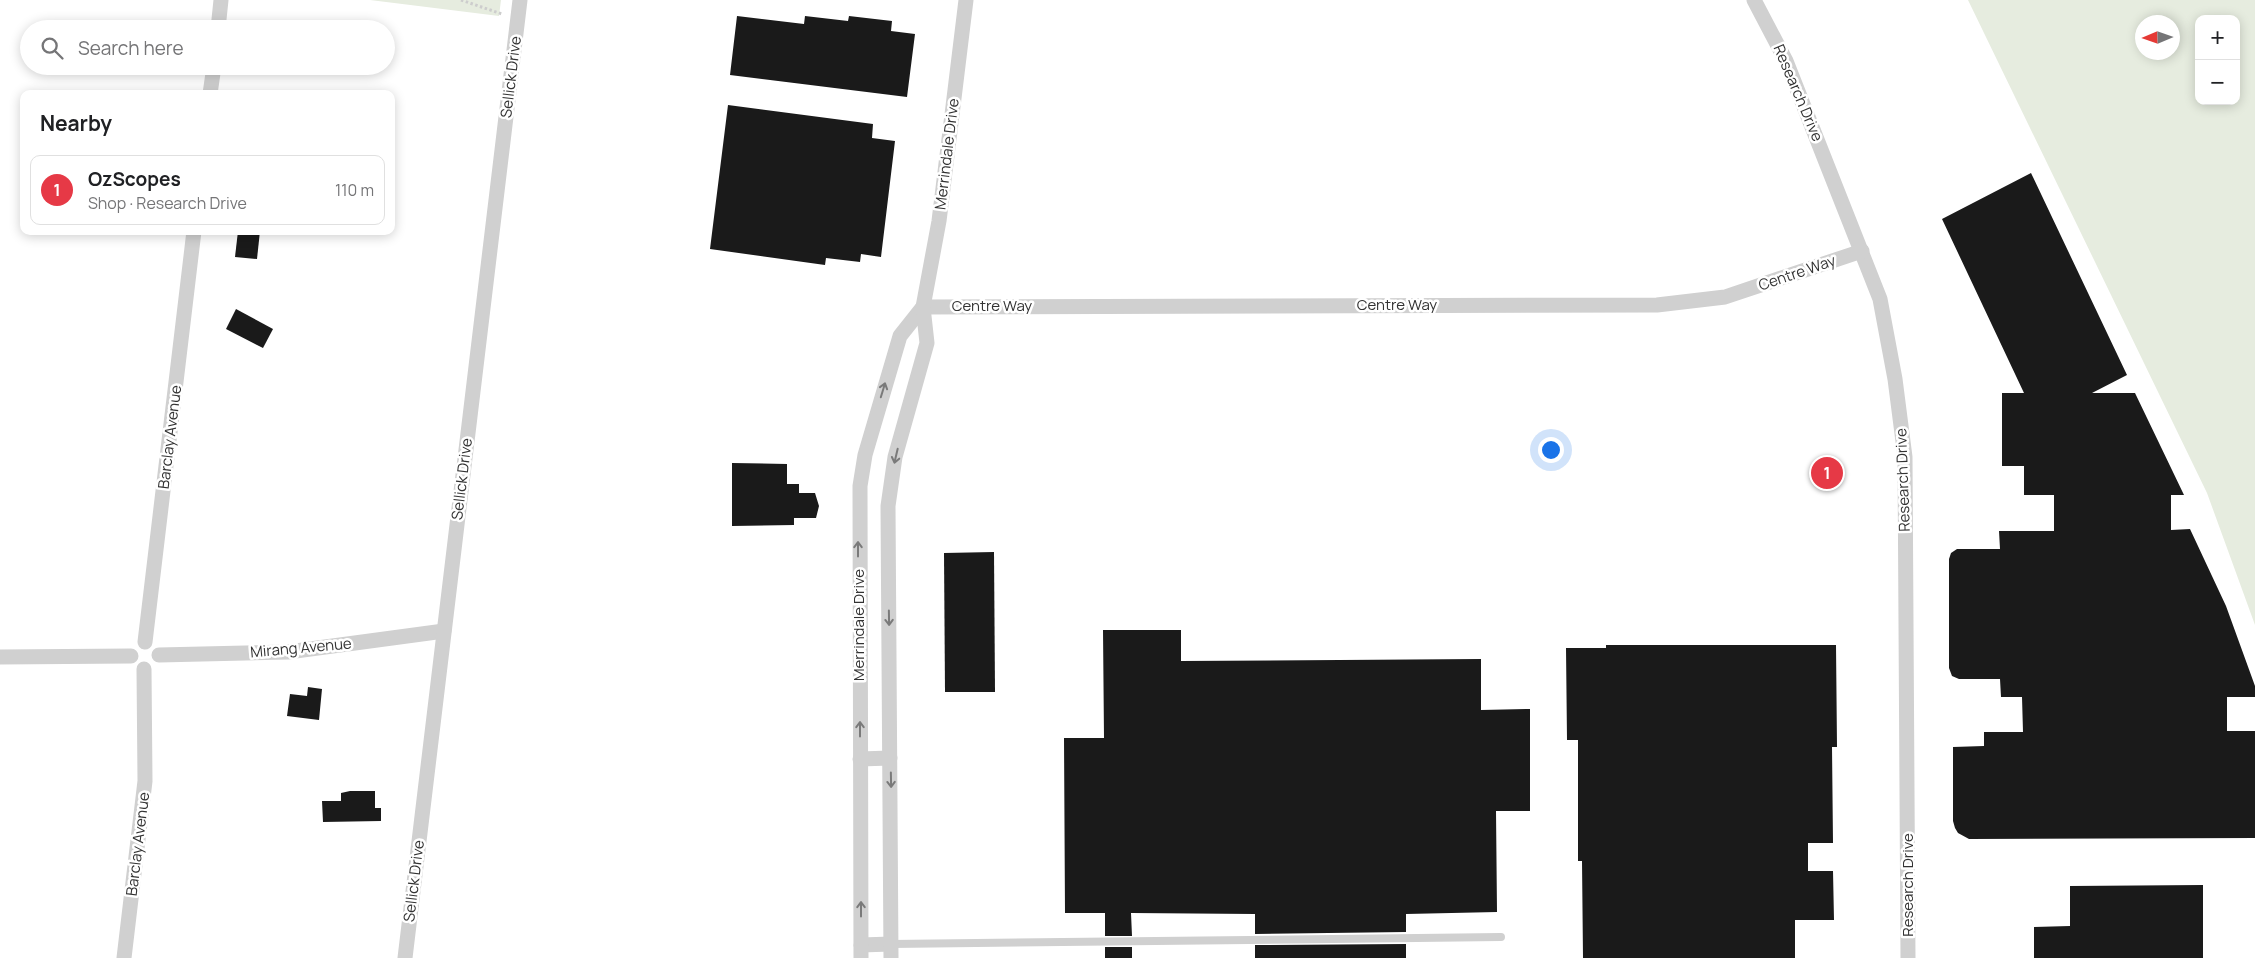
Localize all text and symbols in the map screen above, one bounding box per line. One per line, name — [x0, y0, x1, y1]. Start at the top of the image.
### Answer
north arrow — [2135, 15, 2180, 60]
map controls — [2195, 15, 2240, 105]
button: + — [2195, 15, 2240, 60]
search box — [20, 20, 395, 75]
icon: search — [38, 34, 66, 62]
text: Search here — [78, 35, 184, 61]
street label: Sellick Drive — [495, 35, 526, 119]
street label: Research Drive — [1769, 41, 1828, 145]
button: − — [2195, 60, 2240, 105]
street label: Merrindale Drive — [929, 97, 964, 211]
text: Nearby — [40, 109, 112, 137]
text: OzScopes — [88, 166, 181, 192]
text: 1 — [53, 179, 61, 201]
text: 110 m — [335, 179, 374, 201]
text: Shop · Research Drive — [88, 192, 247, 214]
street label: Centre Way — [1755, 249, 1838, 296]
street label: Centre Way — [1357, 294, 1437, 315]
street label: Centre Way — [952, 295, 1032, 316]
one-way arrow — [879, 382, 889, 398]
street label: Barclay Avenue — [153, 384, 186, 490]
street label: Research Drive — [1890, 428, 1915, 532]
street label: Sellick Drive — [446, 437, 477, 521]
your location — [1538, 437, 1564, 463]
one-way arrow — [891, 447, 900, 463]
pin: 1 — [1811, 454, 1843, 492]
one-way arrow — [853, 542, 863, 558]
street label: Merrindale Drive — [848, 569, 869, 681]
one-way arrow — [884, 609, 893, 625]
street label: Mirang Avenue — [249, 633, 353, 662]
one-way arrow — [855, 722, 865, 738]
one-way arrow — [886, 772, 896, 788]
street label: Barclay Avenue — [121, 791, 154, 897]
street label: Research Drive — [1897, 833, 1918, 937]
street label: Sellick Drive — [398, 839, 429, 923]
one-way arrow — [856, 902, 866, 918]

